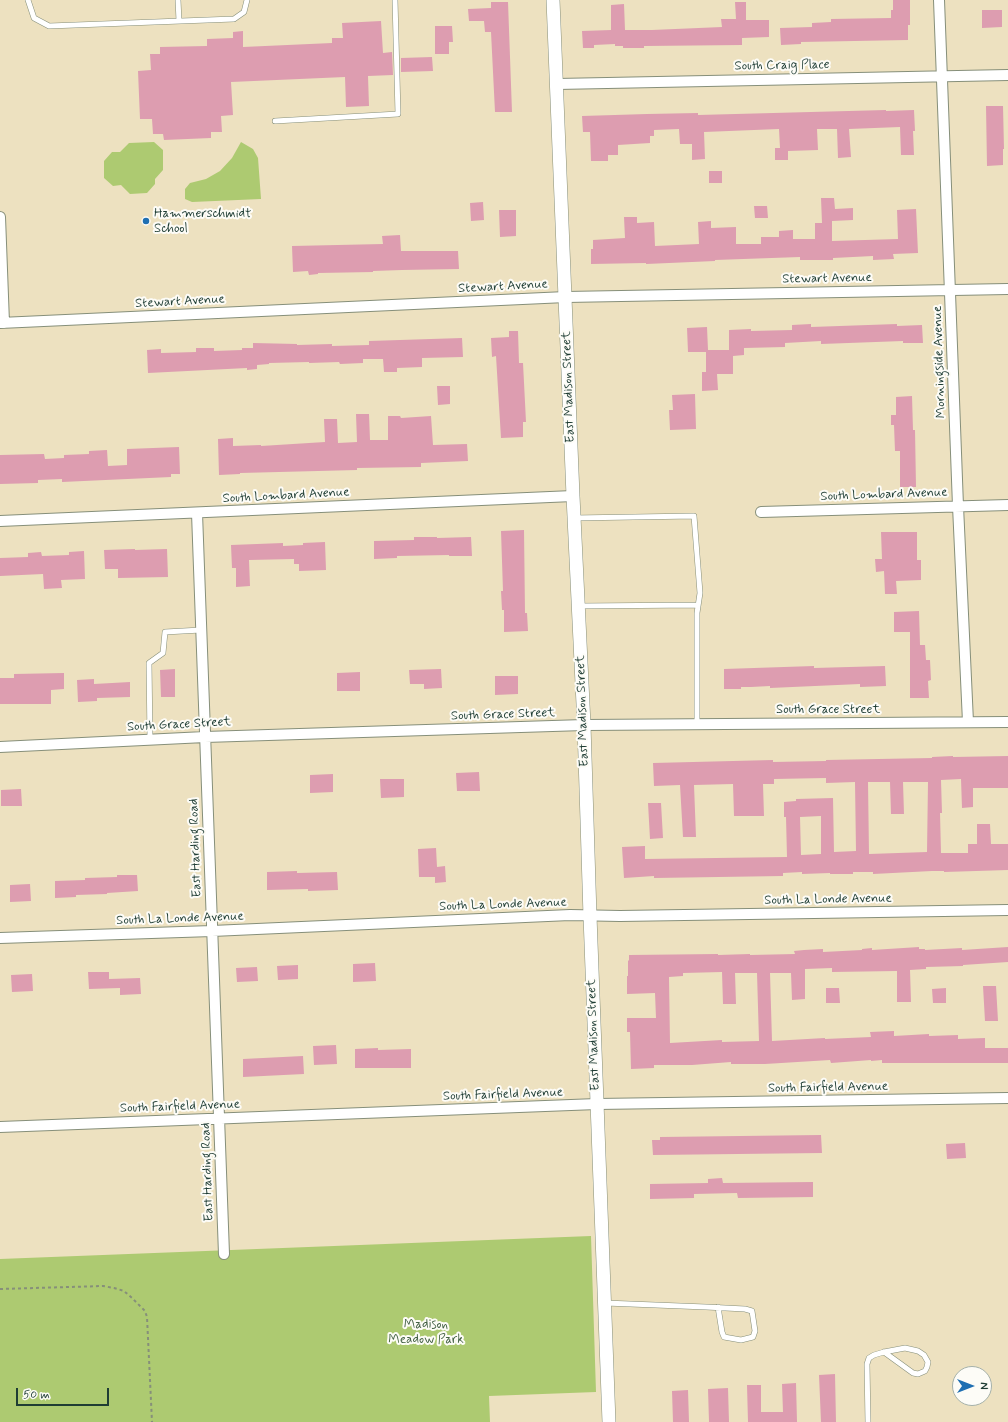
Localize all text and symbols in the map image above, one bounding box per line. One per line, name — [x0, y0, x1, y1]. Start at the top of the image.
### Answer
street label: South Craig Place — [734, 57, 830, 75]
place label: Hammerschmidt School — [154, 206, 251, 237]
marker: Hammerschmidt School — [141, 216, 151, 226]
street label: Stewart Avenue — [782, 270, 872, 288]
street label: Stewart Avenue — [458, 277, 548, 297]
street label: Stewart Avenue — [135, 292, 225, 312]
street label: Morningside Avenue — [930, 305, 950, 419]
street label: East Madison Street — [559, 331, 579, 443]
street label: South Lombard Avenue — [222, 485, 350, 507]
street label: South Lombard Avenue — [820, 485, 948, 505]
street label: East Madison Street — [573, 655, 593, 767]
street label: South Grace Street — [776, 702, 880, 718]
street label: South Grace Street — [451, 705, 555, 725]
street label: South Grace Street — [127, 714, 231, 736]
street label: East Harding Road — [186, 798, 206, 898]
street label: South La Londe Avenue — [764, 891, 892, 909]
street label: South La Londe Avenue — [439, 895, 567, 915]
street label: South La Londe Avenue — [116, 909, 244, 929]
street label: East Madison Street — [584, 979, 604, 1091]
street label: South Fairfield Avenue — [768, 1079, 888, 1097]
street label: South Fairfield Avenue — [443, 1085, 563, 1105]
street label: South Fairfield Avenue — [120, 1097, 240, 1117]
street label: East Harding Road — [198, 1122, 218, 1222]
park label: Madison Meadow Park — [388, 1317, 464, 1348]
north arrow — [952, 1366, 992, 1406]
scale bar — [18, 1380, 111, 1406]
text: N — [976, 1382, 990, 1390]
text: 50 m — [23, 1387, 50, 1403]

